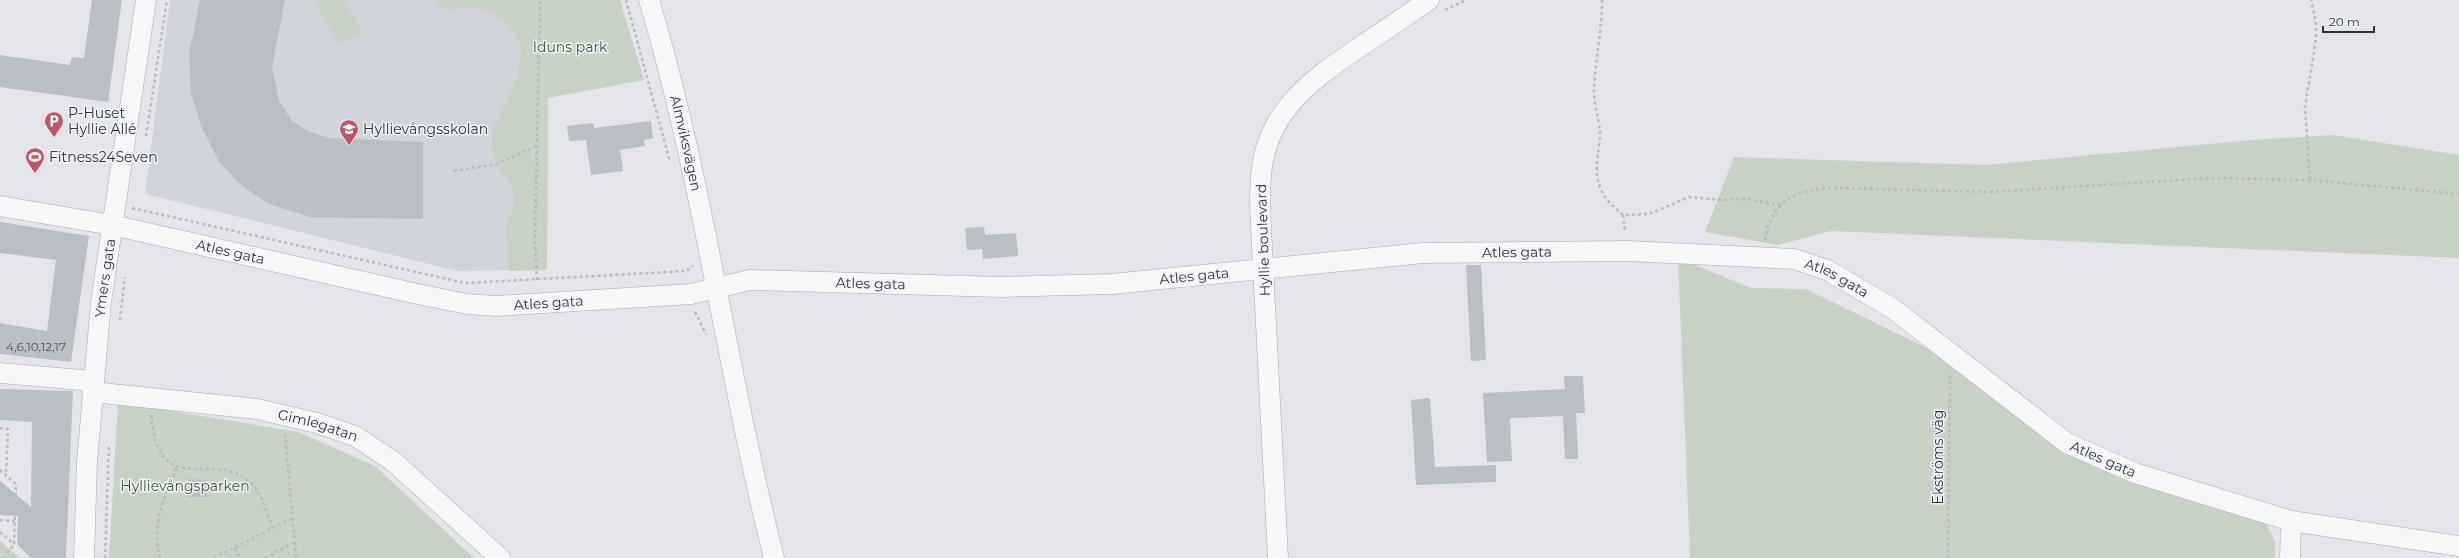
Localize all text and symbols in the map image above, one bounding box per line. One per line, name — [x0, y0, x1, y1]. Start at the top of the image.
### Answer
scale bar — [2323, 8, 2374, 34]
text: 20 m — [2329, 14, 2360, 29]
park label: Iduns park — [533, 38, 608, 56]
street label: Almviksvägen — [666, 93, 706, 193]
place label: P-Huset Hyllie Allé — [68, 104, 136, 138]
parking icon: P-Huset Hyllie Allé — [43, 110, 65, 138]
school or university icon: Hyllievångsskolan — [338, 118, 360, 146]
place label: Hyllievångsskolan — [363, 120, 488, 138]
sports icon: Fitness24Seven — [24, 146, 46, 174]
place label: Fitness24Seven — [49, 148, 158, 166]
street label: Hyllie boulevard — [1252, 183, 1274, 297]
street label: Atles gata — [194, 235, 267, 268]
street label: Ymers gata — [91, 237, 119, 318]
street label: Atles gata — [1482, 243, 1552, 261]
street label: Atles gata — [1802, 254, 1872, 301]
street label: Atles gata — [1158, 263, 1230, 288]
street label: Atles gata — [835, 273, 906, 293]
street label: Atles gata — [513, 292, 584, 314]
house number: 4,6,10,12,17 — [6, 339, 66, 354]
street label: Gimlegatan — [276, 405, 360, 445]
street label: Ekströms väg — [1929, 410, 1947, 504]
street label: Atles gata — [2068, 437, 2139, 481]
park label: Hyllievångsparken — [120, 477, 250, 495]

